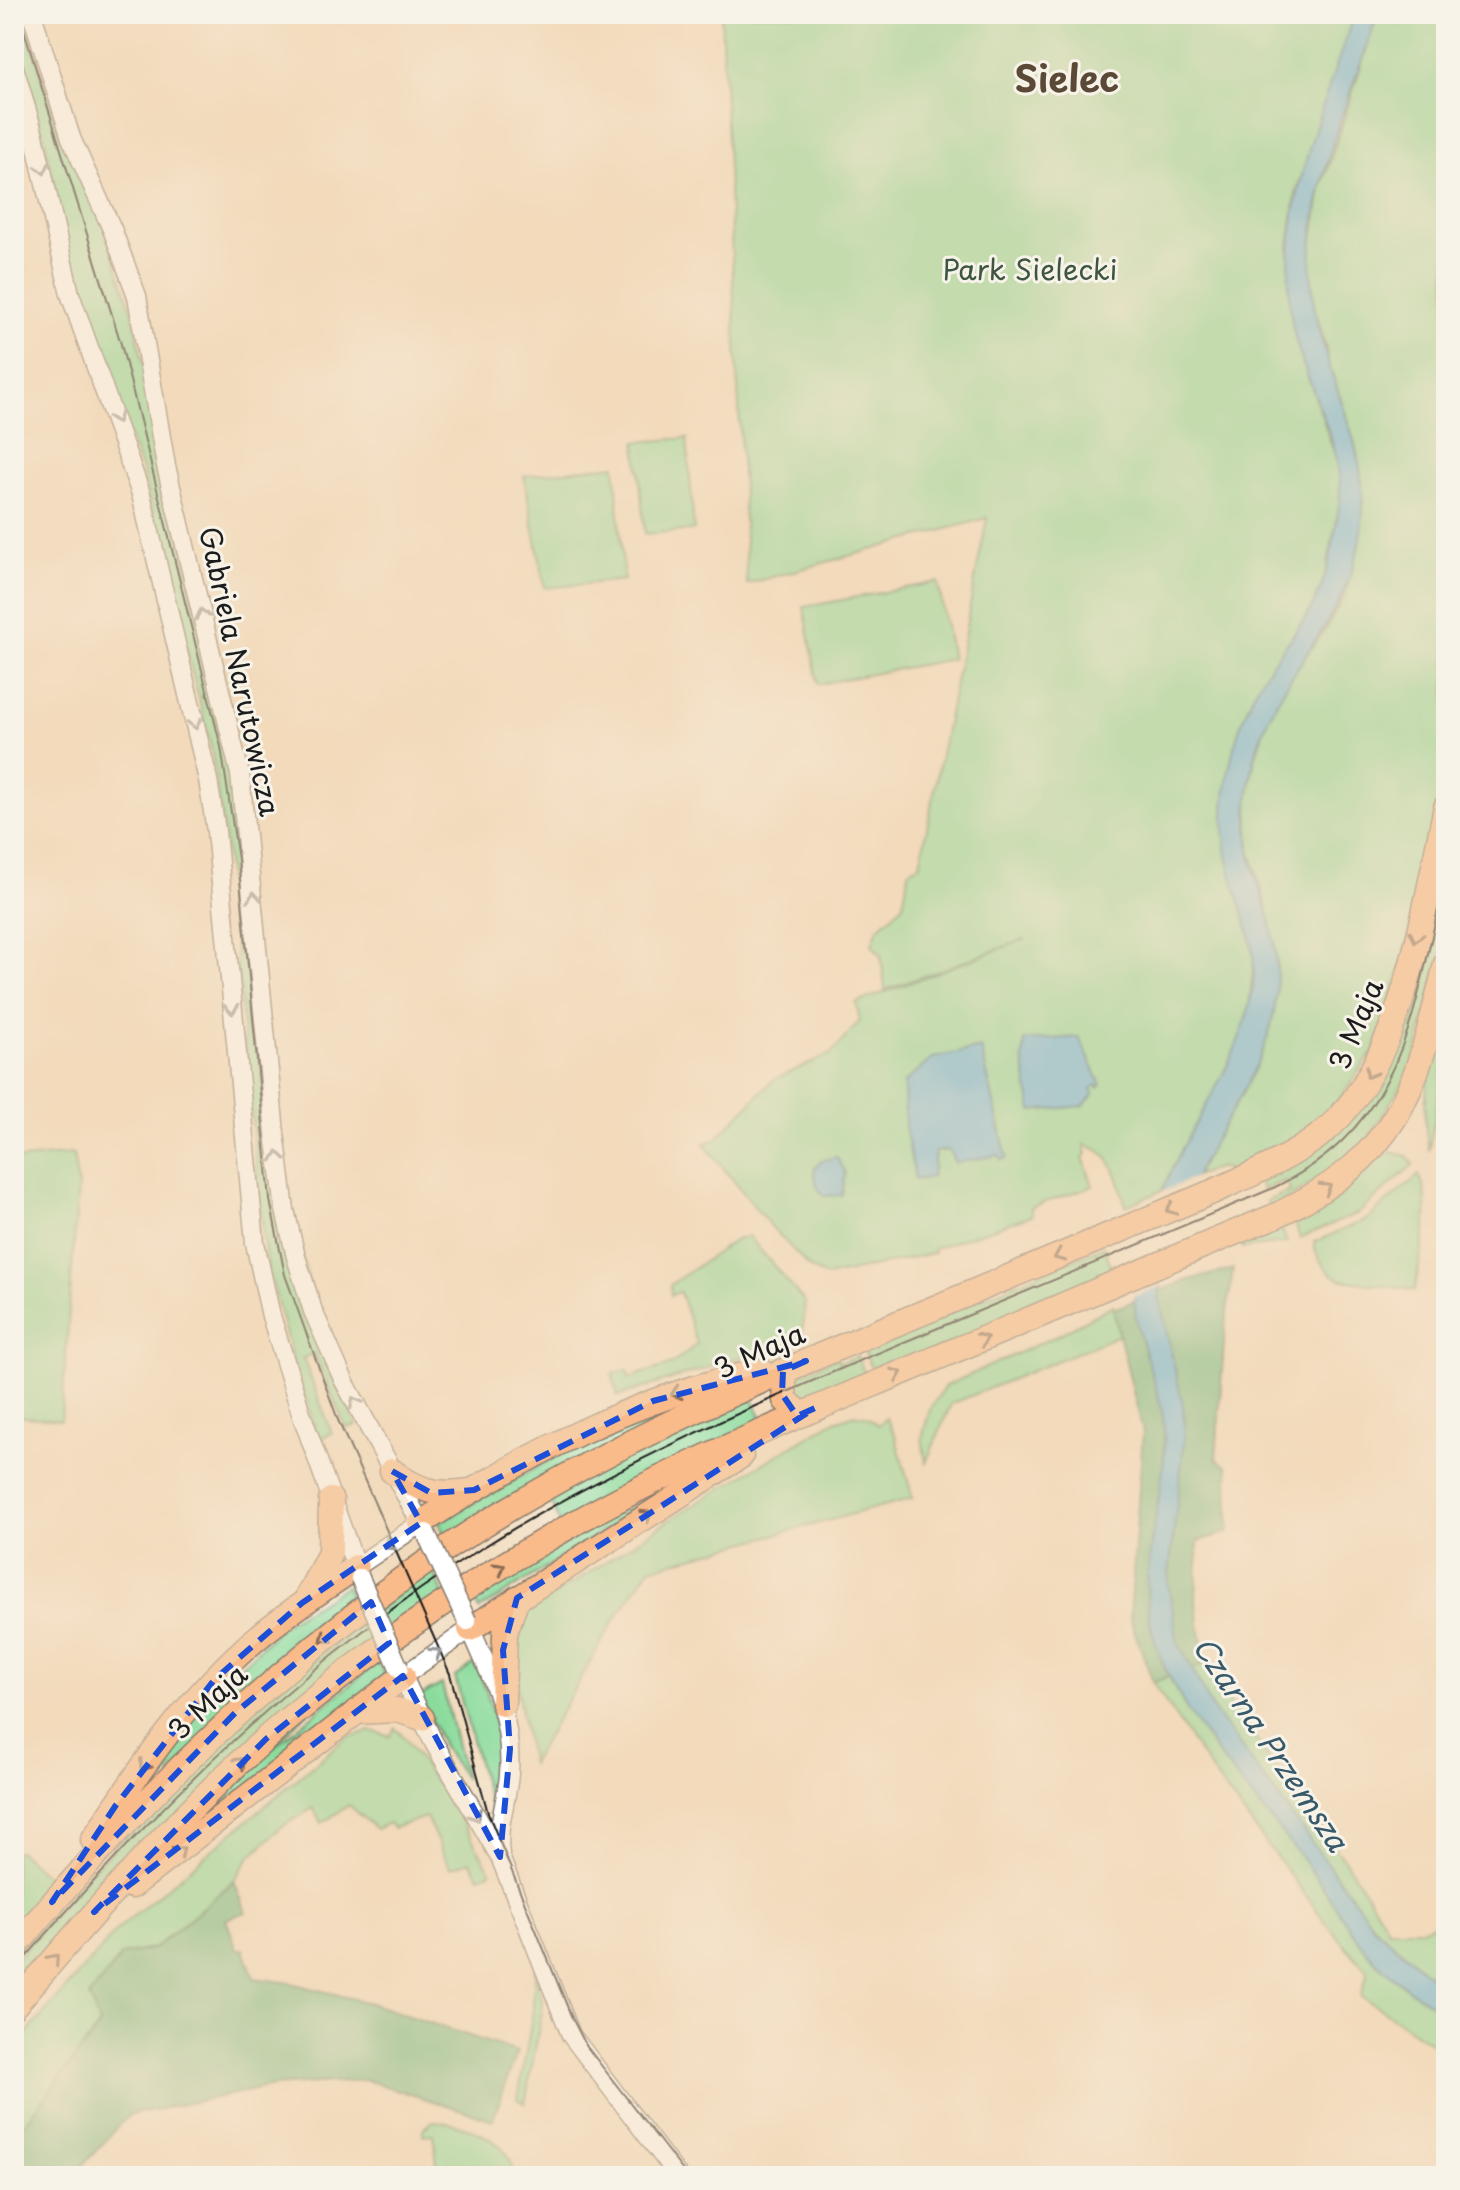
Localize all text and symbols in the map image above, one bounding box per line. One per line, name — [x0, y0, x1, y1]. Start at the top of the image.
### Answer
district label: Sielec — [1015, 50, 1119, 104]
one-way arrow — [34, 162, 51, 176]
park label: Park Sielecki — [943, 247, 1117, 290]
one-way arrow — [106, 410, 122, 424]
street label: Gabriela Narutowicza — [189, 522, 293, 820]
one-way arrow — [194, 608, 211, 622]
one-way arrow — [186, 716, 203, 730]
one-way arrow — [245, 890, 262, 903]
one-way arrow — [1408, 929, 1425, 943]
street label: 3 Maja — [1317, 971, 1394, 1076]
one-way arrow — [223, 1003, 240, 1016]
one-way arrow — [1364, 1064, 1380, 1078]
one-way arrow — [270, 1149, 287, 1163]
one-way arrow — [1317, 1182, 1332, 1197]
one-way arrow — [1165, 1199, 1179, 1216]
one-way arrow — [1053, 1246, 1067, 1263]
street label: 3 Maja — [707, 1311, 812, 1389]
one-way arrow — [975, 1332, 989, 1349]
one-way arrow — [889, 1367, 903, 1384]
one-way arrow — [670, 1384, 684, 1400]
one-way arrow — [349, 1396, 364, 1411]
one-way arrow — [639, 1510, 653, 1525]
one-way arrow — [382, 1535, 397, 1550]
one-way arrow — [491, 1562, 506, 1578]
water label: Czarna Przemsza — [1183, 1626, 1362, 1861]
one-way arrow — [319, 1628, 334, 1642]
one-way arrow — [428, 1648, 442, 1663]
street label: 3 Maja — [157, 1652, 257, 1749]
one-way arrow — [232, 1757, 246, 1772]
one-way arrow — [140, 1758, 154, 1772]
one-way arrow — [467, 1807, 482, 1822]
one-way arrow — [171, 1846, 186, 1861]
one-way arrow — [44, 1954, 59, 1969]

